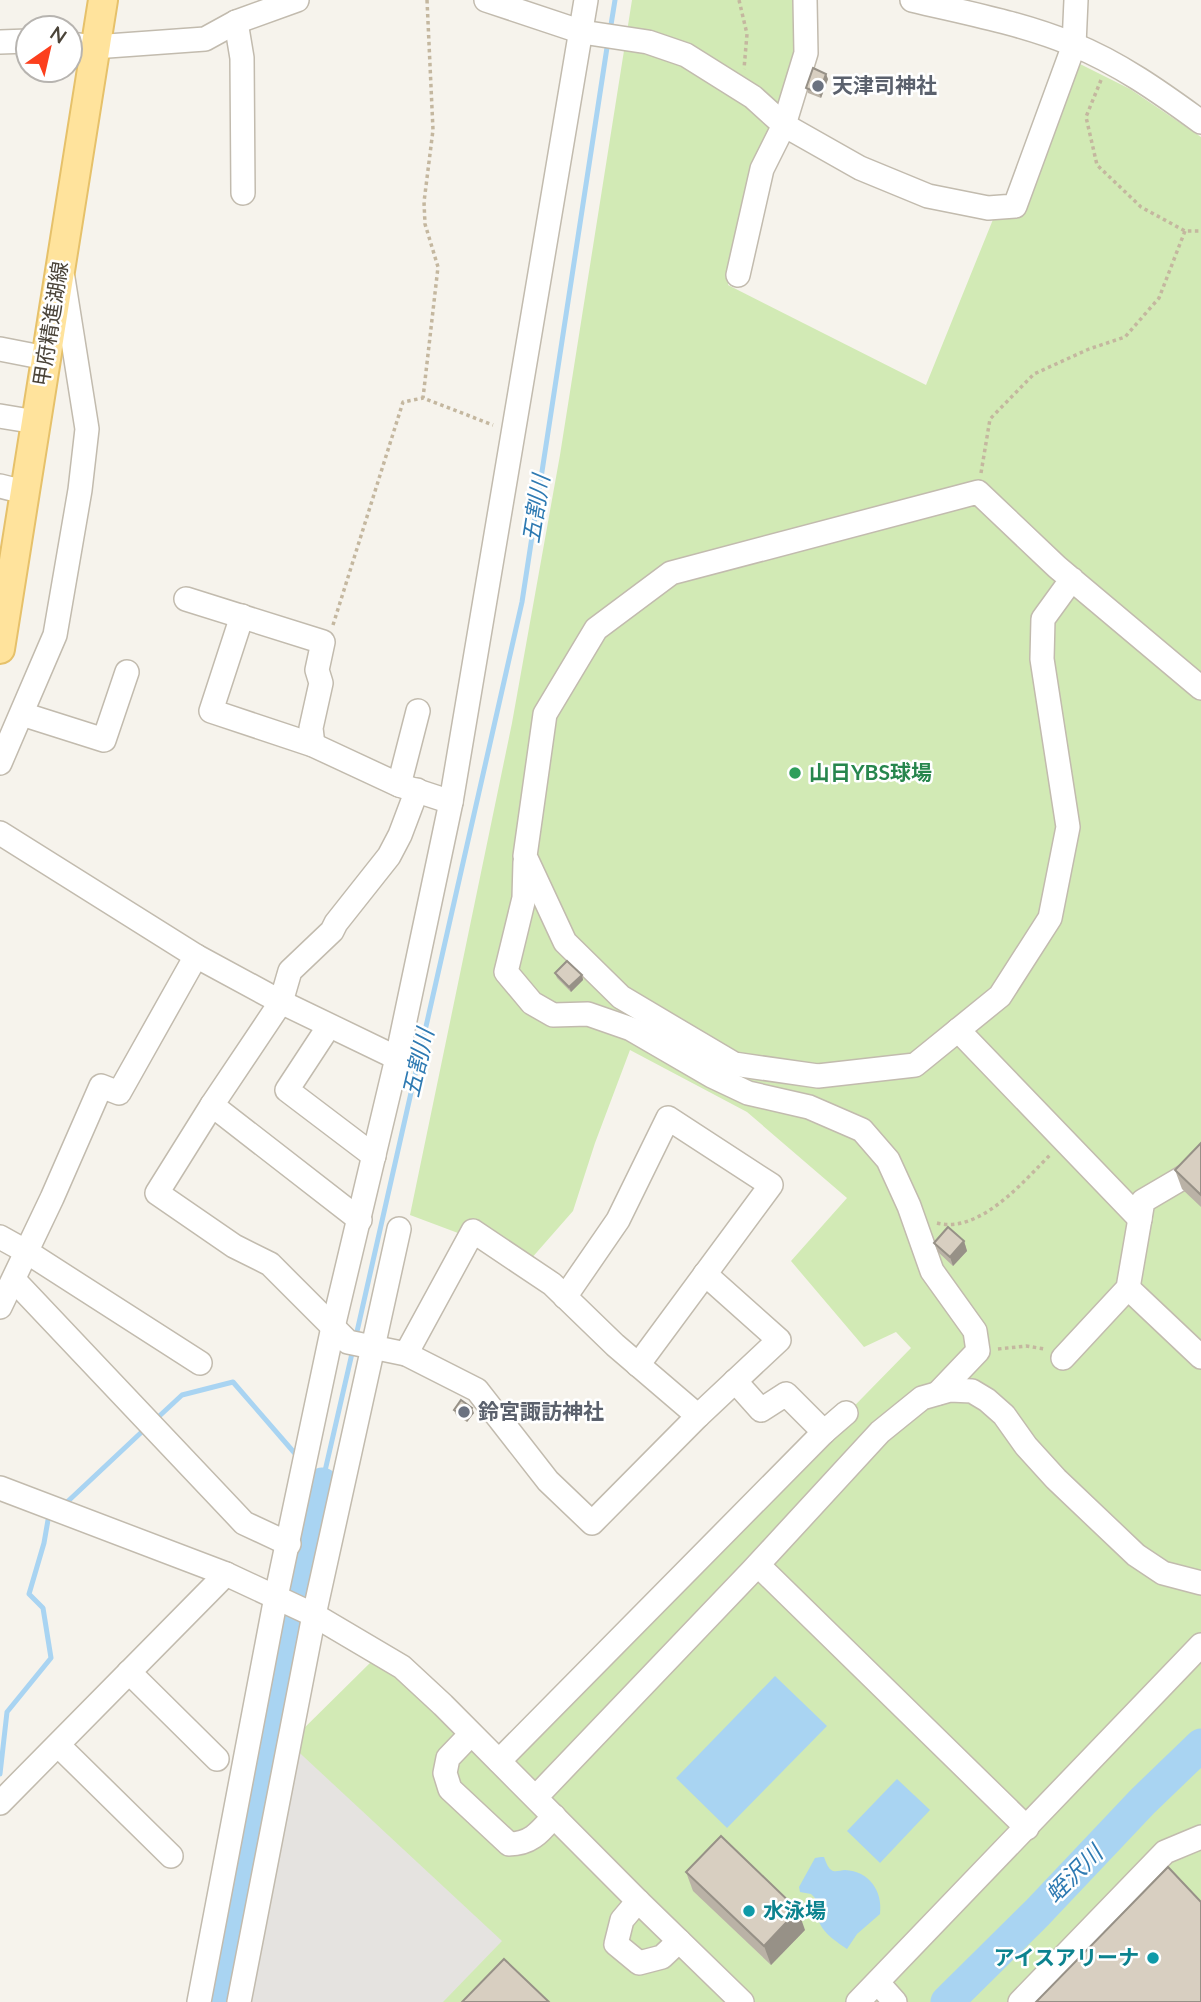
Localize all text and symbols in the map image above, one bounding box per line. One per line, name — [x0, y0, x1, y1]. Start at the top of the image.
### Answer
north arrow — [14, 14, 84, 84]
text: N — [46, 21, 71, 48]
place label: 天津司神社 — [832, 72, 937, 97]
marker: 天津司神社 — [810, 78, 826, 94]
street label: 甲府精進湖線 — [27, 260, 72, 388]
water label: 五割川 — [516, 470, 555, 545]
place label: 山日YBS球場 — [809, 759, 932, 784]
marker: 山日YBS球場 — [787, 765, 803, 781]
water label: 五割川 — [396, 1023, 439, 1100]
place label: 鈴宮諏訪神社 — [478, 1398, 604, 1423]
marker: 鈴宮諏訪神社 — [456, 1404, 472, 1420]
water label: 蛭沢川 — [1039, 1837, 1110, 1908]
place label: 水泳場 — [763, 1897, 826, 1922]
marker: 水泳場 — [741, 1903, 757, 1919]
place label: アイスアリーナ — [994, 1944, 1139, 1969]
marker: アイスアリーナ — [1145, 1950, 1161, 1966]

